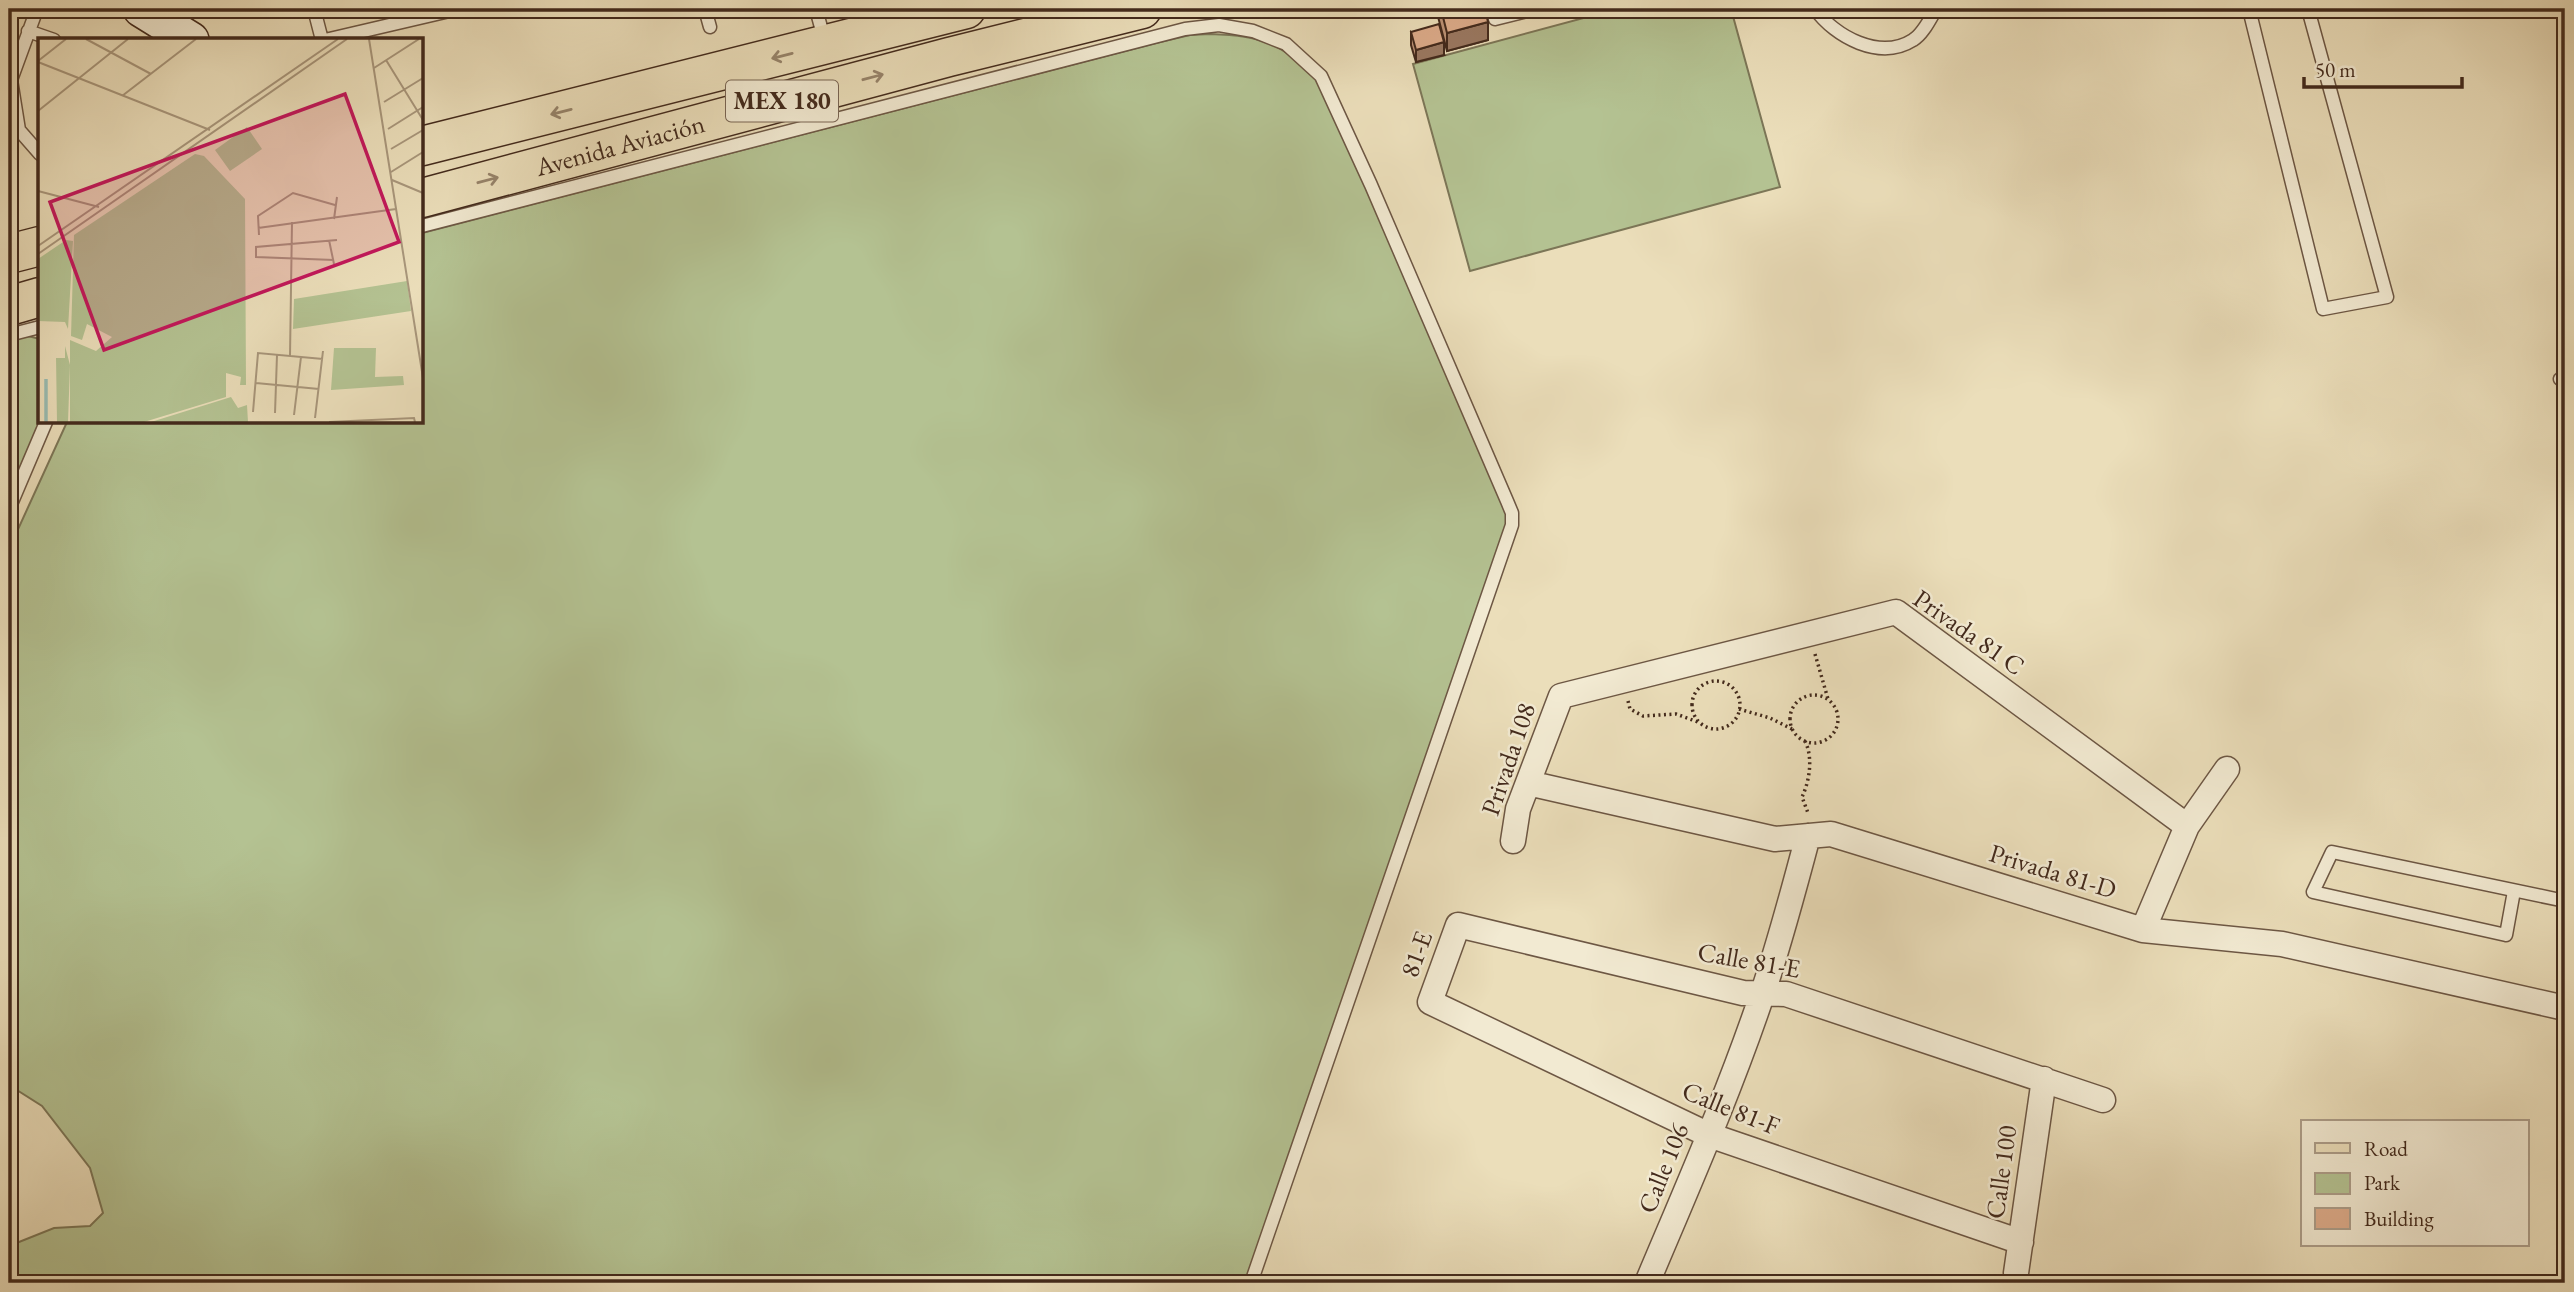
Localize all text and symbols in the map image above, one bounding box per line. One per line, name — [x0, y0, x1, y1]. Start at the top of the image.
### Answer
inset map — [38, 38, 424, 424]
scale bar — [2304, 46, 2462, 90]
one-way arrow — [771, 50, 794, 63]
text: 50 m — [2315, 56, 2356, 83]
one-way arrow — [861, 70, 884, 83]
road number: MEX 180 — [726, 80, 838, 122]
street label: Avenida Aviación — [531, 106, 709, 184]
one-way arrow — [550, 106, 573, 119]
one-way arrow — [476, 173, 498, 186]
street label: Privada 81 C — [1907, 581, 2031, 683]
street label: Privada 108 — [1473, 698, 1543, 820]
street label: Privada 81-D — [1985, 836, 2121, 906]
street label: 81-E — [1392, 926, 1440, 982]
street label: Calle 81-E — [1695, 934, 1803, 986]
street label: Calle 81-F — [1677, 1073, 1785, 1143]
street label: Calle 106 — [1630, 1118, 1696, 1218]
legend — [2301, 1120, 2528, 1246]
street label: Calle 100 — [1978, 1123, 2024, 1221]
text: Road — [2364, 1135, 2408, 1162]
text: Park — [2364, 1169, 2401, 1196]
text: Building — [2364, 1205, 2434, 1232]

